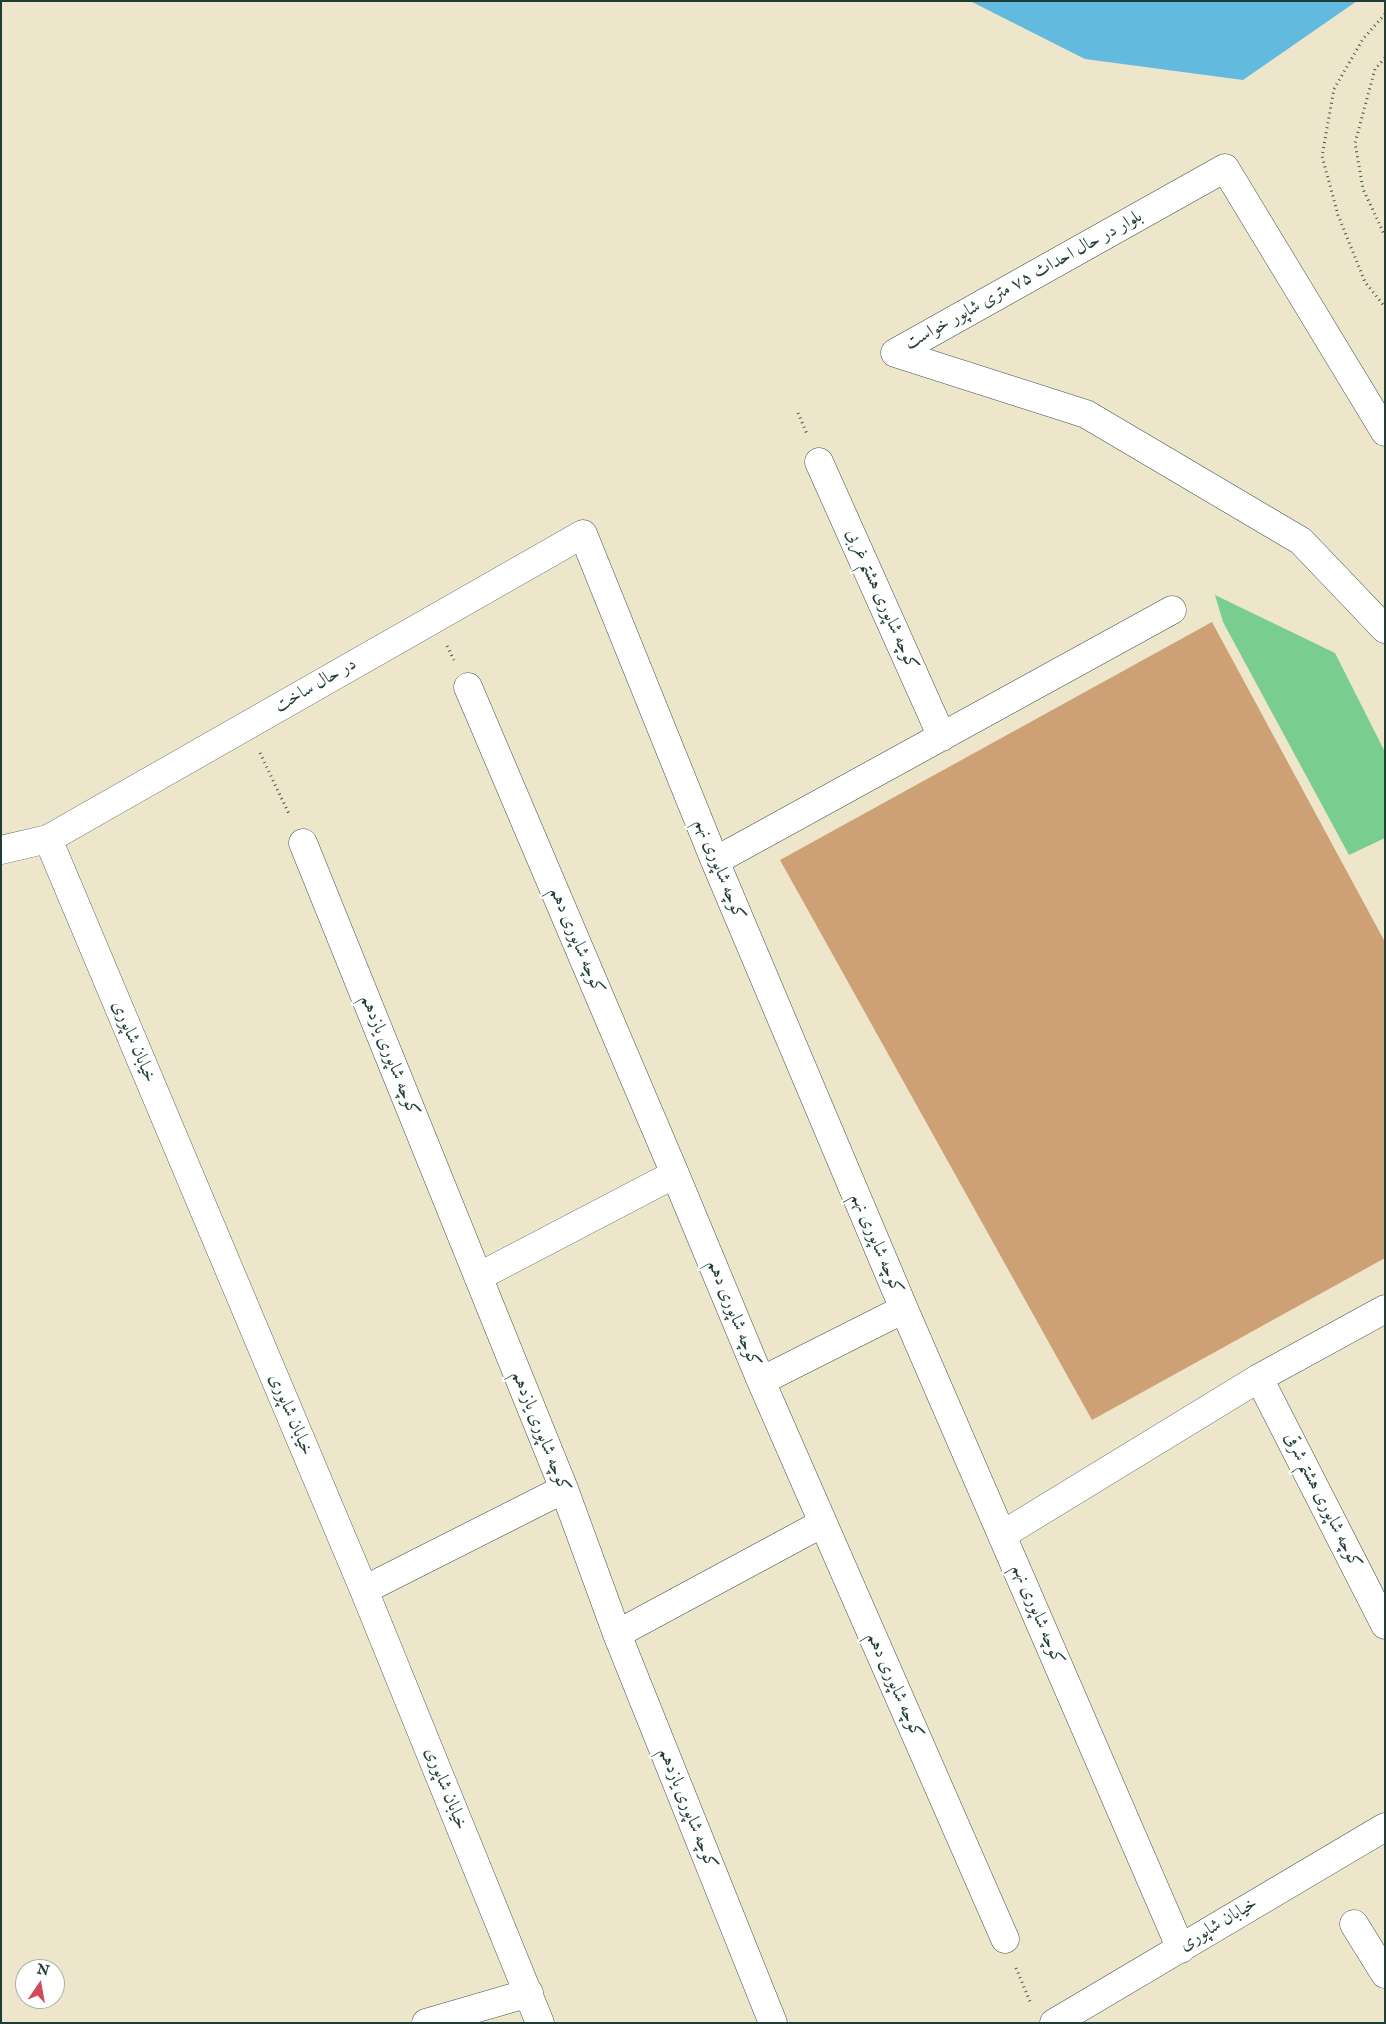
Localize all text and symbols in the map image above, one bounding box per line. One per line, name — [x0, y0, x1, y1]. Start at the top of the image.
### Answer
street label: بلوار در حال احداث ۷۵ متری شاپور خواست — [901, 207, 1147, 355]
street label: کوچه شاپوری هشتم غربی — [840, 526, 922, 674]
street label: در حال ساخت — [271, 654, 361, 718]
street label: کوچه شاپوری نهم — [689, 816, 749, 924]
street label: کوچه شاپوری دهم — [544, 884, 608, 998]
street label: کوچه شاپوری یازدهم — [355, 992, 423, 1120]
street label: خیابان شاپوری — [106, 998, 160, 1086]
street label: کوچه شاپوری نهم — [845, 1190, 907, 1298]
street label: کوچه شاپوری دهم — [702, 1257, 764, 1371]
street label: کوچه شاپوری یازدهم — [506, 1368, 574, 1496]
street label: خیابان شاپوری — [263, 1371, 317, 1459]
street label: کوچه شاپوری هشتم شرقی — [1278, 1429, 1366, 1573]
street label: کوچه شاپوری نهم — [1006, 1561, 1068, 1669]
street label: کوچه شاپوری دهم — [861, 1629, 927, 1743]
street label: خیابان شاپوری — [419, 1745, 471, 1833]
street label: کوچه شاپوری یازدهم — [653, 1745, 721, 1873]
street label: خیابان شاپوری — [1176, 1893, 1262, 1957]
north arrow — [15, 1959, 65, 2009]
text: N — [35, 1960, 51, 1980]

